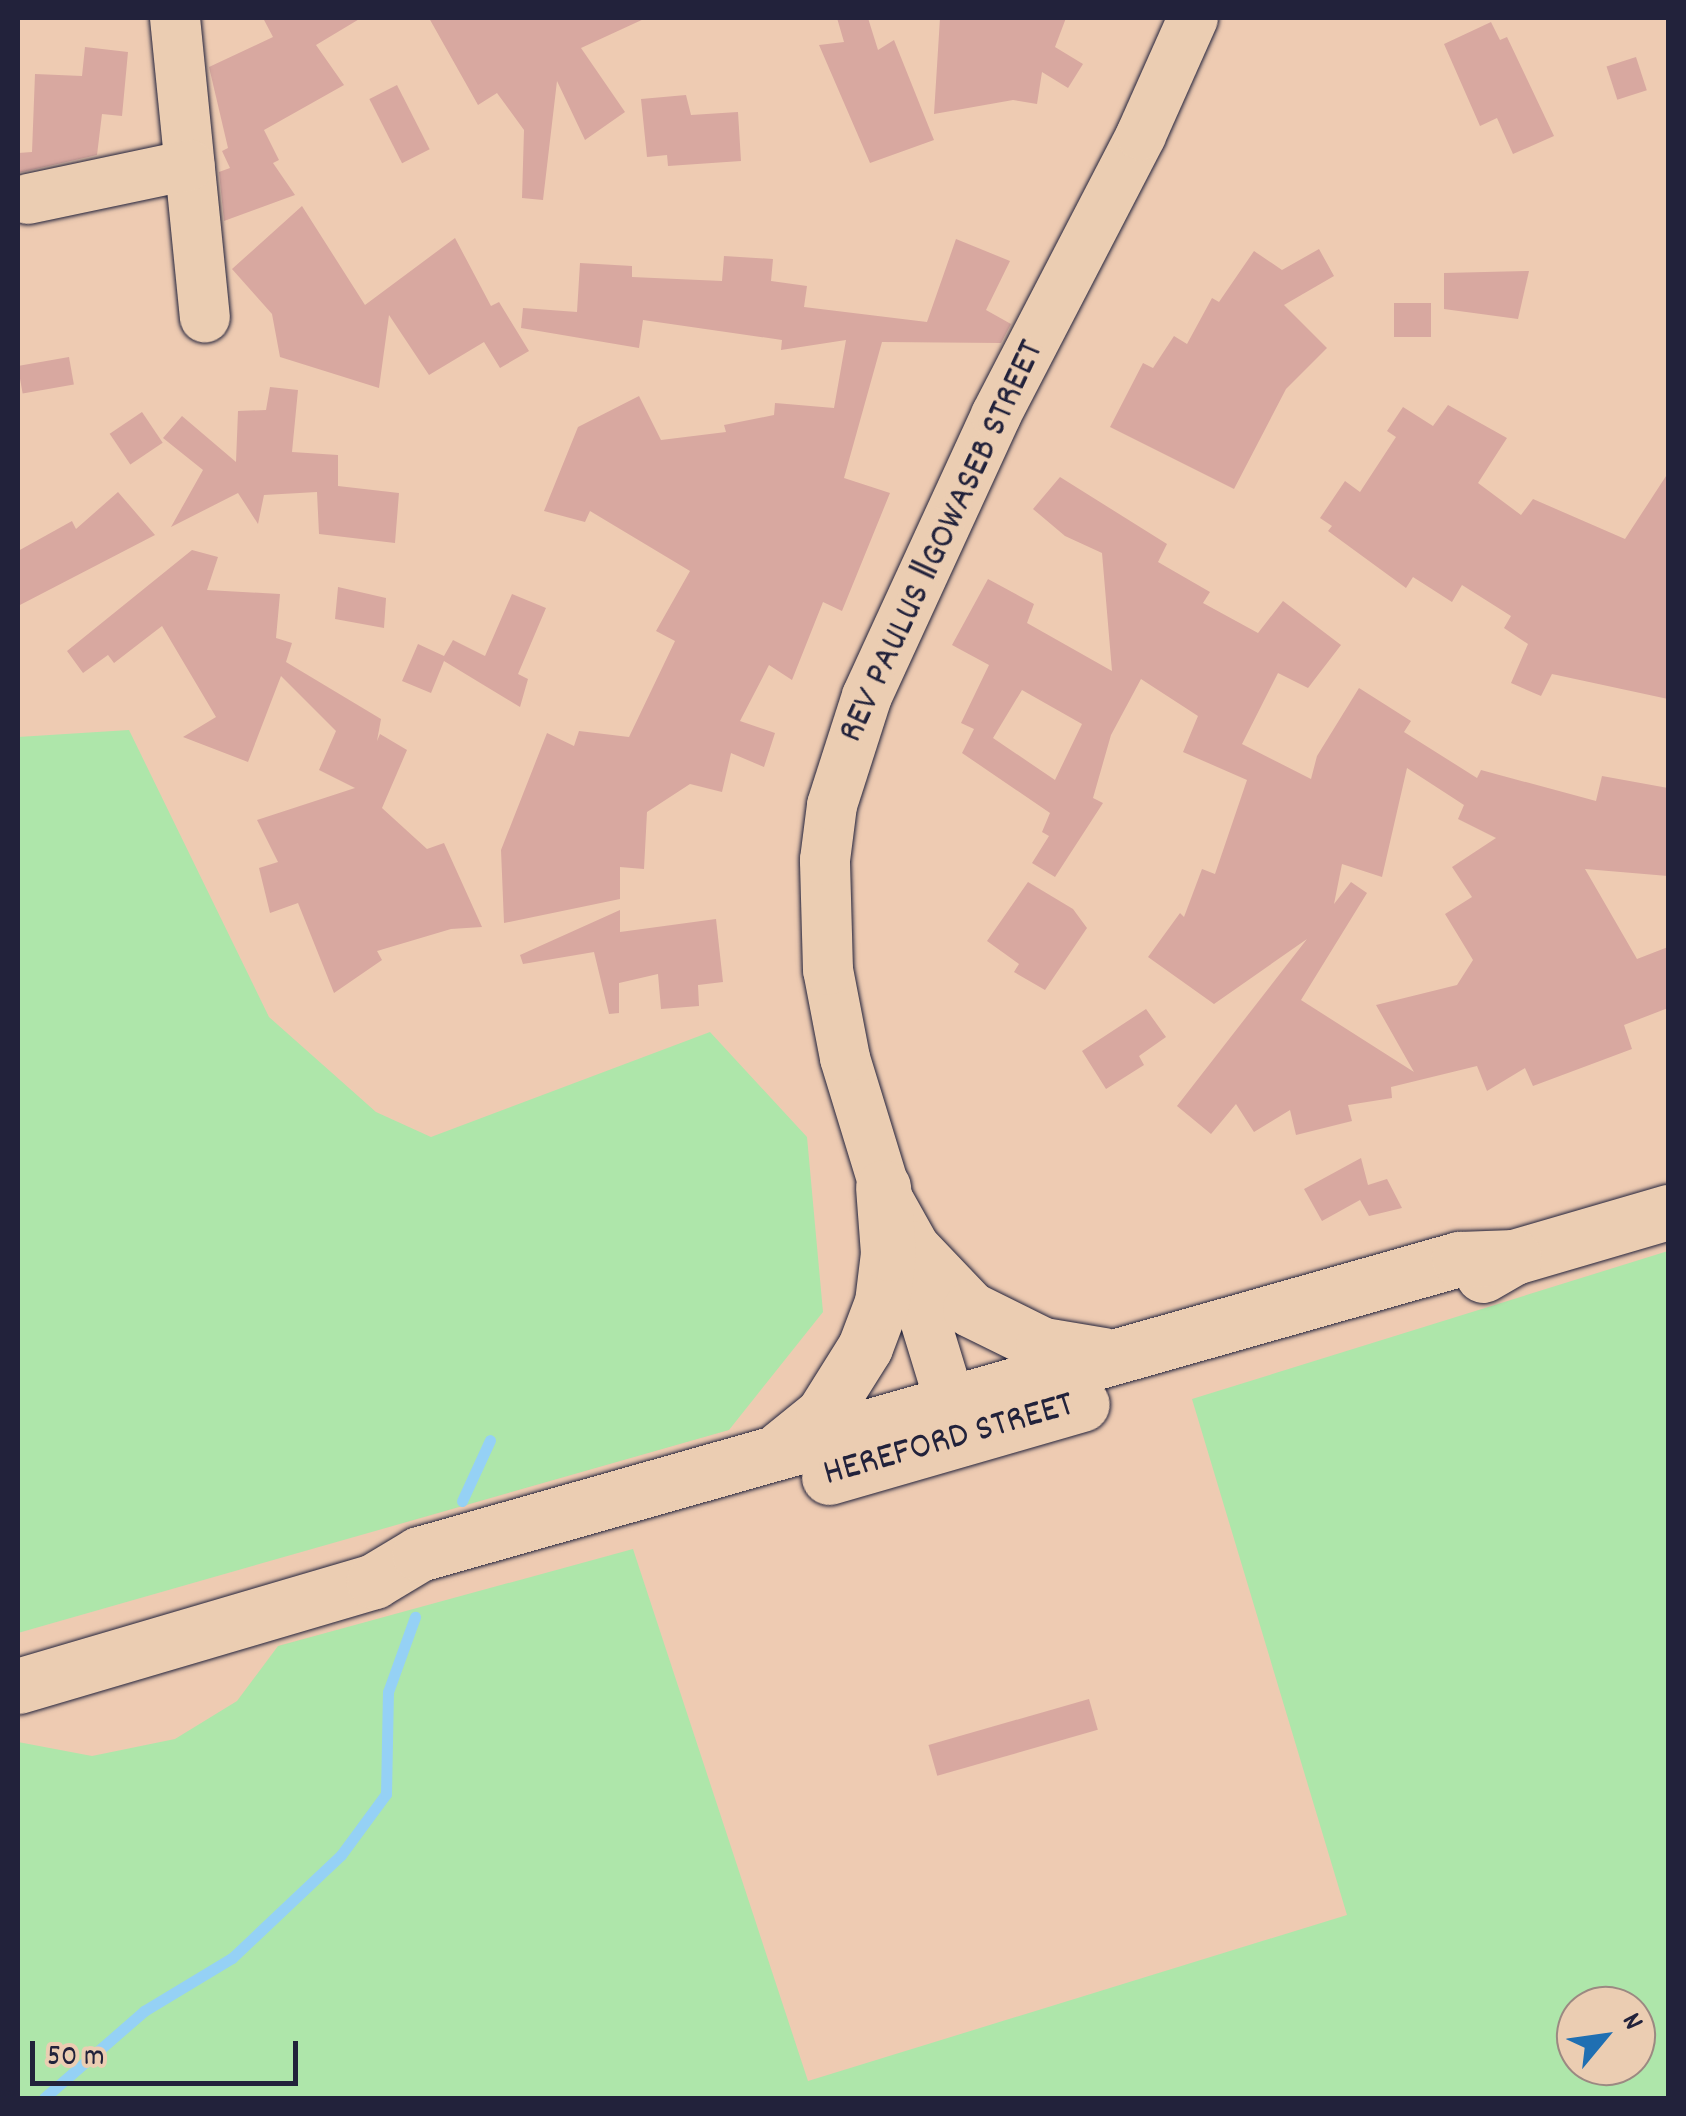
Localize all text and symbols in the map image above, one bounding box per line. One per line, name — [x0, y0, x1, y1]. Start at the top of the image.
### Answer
street label: REV PAULUS ǁGOWASEB STREET — [830, 334, 1056, 750]
street label: HEREFORD STREET — [819, 1383, 1079, 1499]
north arrow — [1556, 1986, 1656, 2086]
text: N — [1610, 2007, 1651, 2038]
scale bar — [35, 2021, 302, 2083]
text: 50 m — [47, 2037, 105, 2080]

